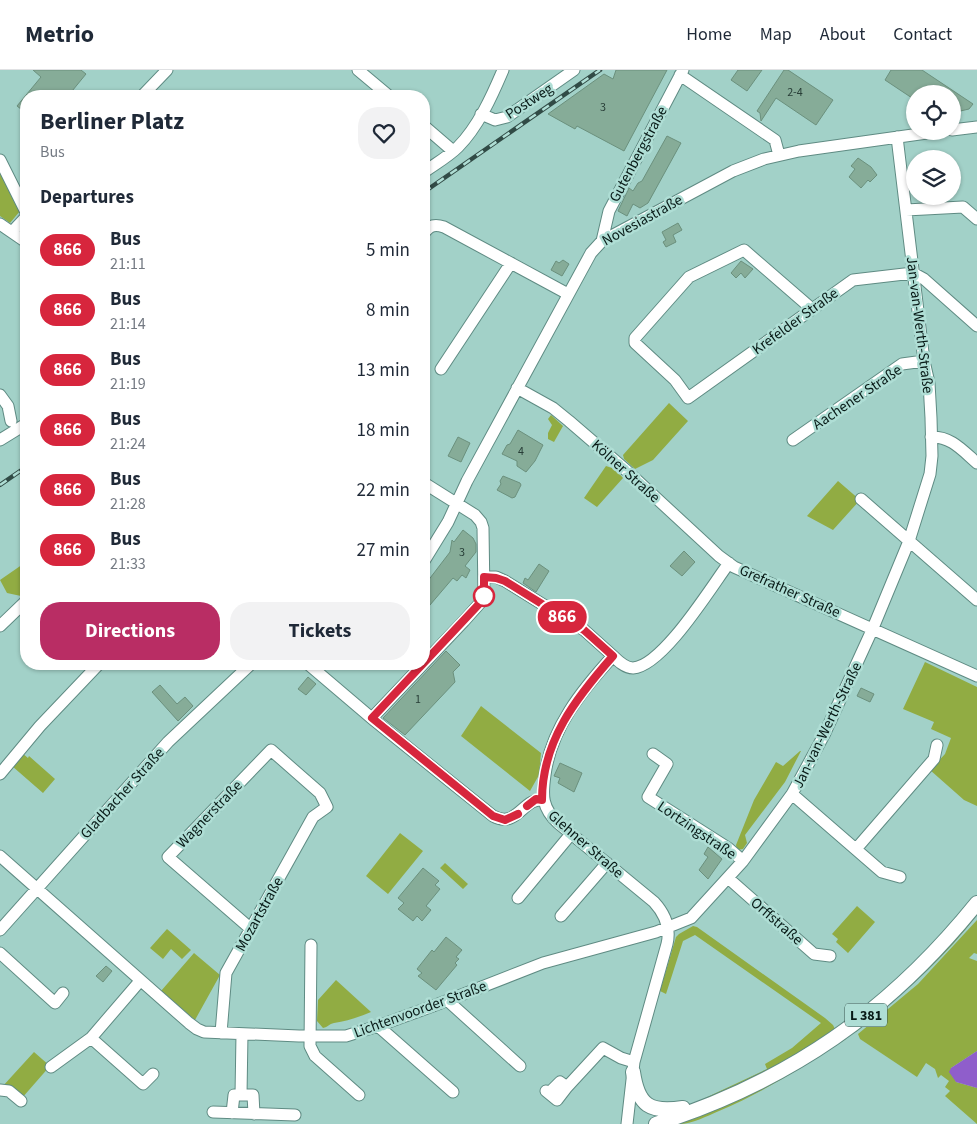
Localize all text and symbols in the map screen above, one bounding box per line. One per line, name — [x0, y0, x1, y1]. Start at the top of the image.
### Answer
text: Metrio — [25, 17, 94, 52]
text: Home — [686, 22, 732, 47]
text: Map — [760, 22, 792, 47]
text: About — [820, 22, 865, 47]
text: Contact — [893, 22, 952, 47]
street label: Postweg — [501, 78, 558, 125]
house number: 2-4 — [787, 84, 803, 101]
map controls — [906, 85, 961, 205]
button: locate — [906, 85, 961, 140]
house number: 3 — [600, 99, 606, 116]
street label: Gutenbergstraße — [604, 103, 673, 206]
text: Berliner Platz — [40, 104, 184, 139]
button: heart — [358, 107, 410, 159]
text: Bus — [40, 141, 65, 163]
button: layers — [906, 150, 961, 205]
text: Departures — [40, 184, 134, 211]
street label: Novesiastraße — [598, 190, 686, 251]
text: Bus — [110, 226, 141, 253]
text: 866 — [53, 237, 82, 262]
text: 5 min — [366, 237, 410, 264]
text: 21:11 — [110, 253, 146, 275]
street label: Jan-van-Werth-Straße — [901, 255, 938, 395]
street label: Krefelder Straße — [748, 283, 843, 360]
text: Bus — [110, 286, 141, 313]
text: 866 — [53, 297, 82, 322]
text: 8 min — [366, 297, 410, 324]
text: 21:14 — [110, 313, 146, 335]
text: Bus — [110, 346, 141, 373]
text: 866 — [53, 357, 82, 382]
text: 13 min — [356, 357, 410, 384]
street label: Aachener Straße — [808, 360, 906, 435]
text: 21:19 — [110, 373, 146, 395]
text: Bus — [110, 406, 141, 433]
text: 866 — [53, 417, 82, 442]
text: 18 min — [356, 417, 410, 444]
text: 21:24 — [110, 433, 146, 455]
street label: Kölner Straße — [587, 435, 665, 508]
house number: 4 — [518, 443, 524, 460]
text: Bus — [110, 466, 141, 493]
text: 866 — [53, 477, 82, 502]
text: 22 min — [356, 477, 410, 504]
text: 21:28 — [110, 493, 146, 515]
text: Bus — [110, 526, 141, 553]
text: 866 — [53, 537, 82, 562]
text: 27 min — [356, 537, 410, 564]
house number: 3 — [459, 544, 465, 561]
text: 21:33 — [110, 553, 146, 575]
street label: Grefrather Straße — [736, 560, 844, 623]
unlabelled marker — [473, 585, 495, 607]
line badge: 866 — [533, 601, 591, 633]
button: Directions — [40, 602, 220, 660]
button: Tickets — [230, 602, 410, 660]
text: 866 — [548, 604, 576, 629]
street label: Jan-van-Werth-Straße — [788, 659, 867, 792]
house number: 1 — [415, 691, 421, 708]
street label: Gladbacher Straße — [76, 743, 169, 844]
street label: Wagnerstraße — [172, 776, 247, 853]
street label: Lortzingstraße — [653, 796, 740, 865]
street label: Glehner Straße — [543, 806, 628, 883]
street label: Mozartstraße — [230, 873, 289, 955]
street label: Orffstraße — [746, 893, 807, 950]
street label: Lichtenvoorder Straße — [351, 976, 490, 1043]
road number: L 381 — [845, 1004, 887, 1026]

